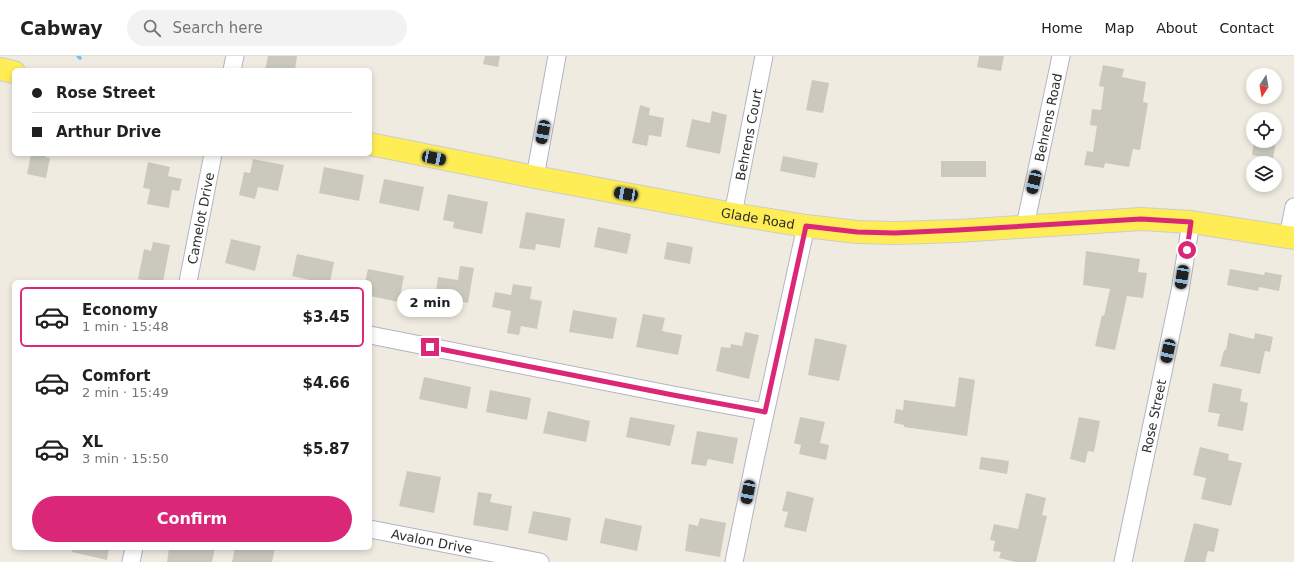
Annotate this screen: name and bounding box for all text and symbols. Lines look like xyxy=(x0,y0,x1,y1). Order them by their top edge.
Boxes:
search box xyxy=(127,10,407,46)
text: Cabway xyxy=(20,17,103,39)
icon: search xyxy=(141,17,163,39)
text: Search here xyxy=(173,19,263,37)
text: Home xyxy=(1041,20,1083,36)
text: Map xyxy=(1105,20,1134,36)
text: About xyxy=(1156,20,1198,36)
text: Contact xyxy=(1220,20,1274,36)
north arrow xyxy=(1246,68,1282,104)
map controls xyxy=(1246,68,1282,192)
street label: Behrens Road xyxy=(1032,72,1065,163)
text: Rose Street xyxy=(56,84,155,102)
street label: Behrens Court xyxy=(733,87,765,182)
button: locate xyxy=(1246,112,1282,148)
car xyxy=(535,119,551,145)
text: Arthur Drive xyxy=(56,123,161,141)
car xyxy=(421,150,447,166)
button: layers xyxy=(1246,156,1282,192)
car xyxy=(1025,169,1043,195)
street label: Camelot Drive xyxy=(185,171,217,266)
car xyxy=(613,186,639,202)
street label: Glade Road xyxy=(720,205,796,232)
route start xyxy=(1178,241,1196,259)
car xyxy=(1174,264,1190,290)
callout: 2 min xyxy=(397,289,463,317)
text: 2 min xyxy=(410,295,450,310)
icon: car xyxy=(34,299,70,335)
text: Economy xyxy=(82,301,158,319)
text: $3.45 xyxy=(303,308,350,326)
text: 1 min · 15:48 xyxy=(82,319,169,334)
route end xyxy=(421,338,439,356)
car xyxy=(1160,338,1176,364)
icon: car xyxy=(34,365,70,401)
text: Comfort xyxy=(82,367,150,385)
text: $4.66 xyxy=(303,374,350,392)
street label: Rose Street xyxy=(1139,378,1169,454)
text: 2 min · 15:49 xyxy=(82,385,169,400)
icon: car xyxy=(34,431,70,467)
text: XL xyxy=(82,433,103,451)
text: $5.87 xyxy=(303,440,350,458)
text: 3 min · 15:50 xyxy=(82,451,169,466)
car xyxy=(740,479,756,505)
button: Confirm xyxy=(32,496,352,542)
street label: Avalon Drive xyxy=(390,526,474,557)

